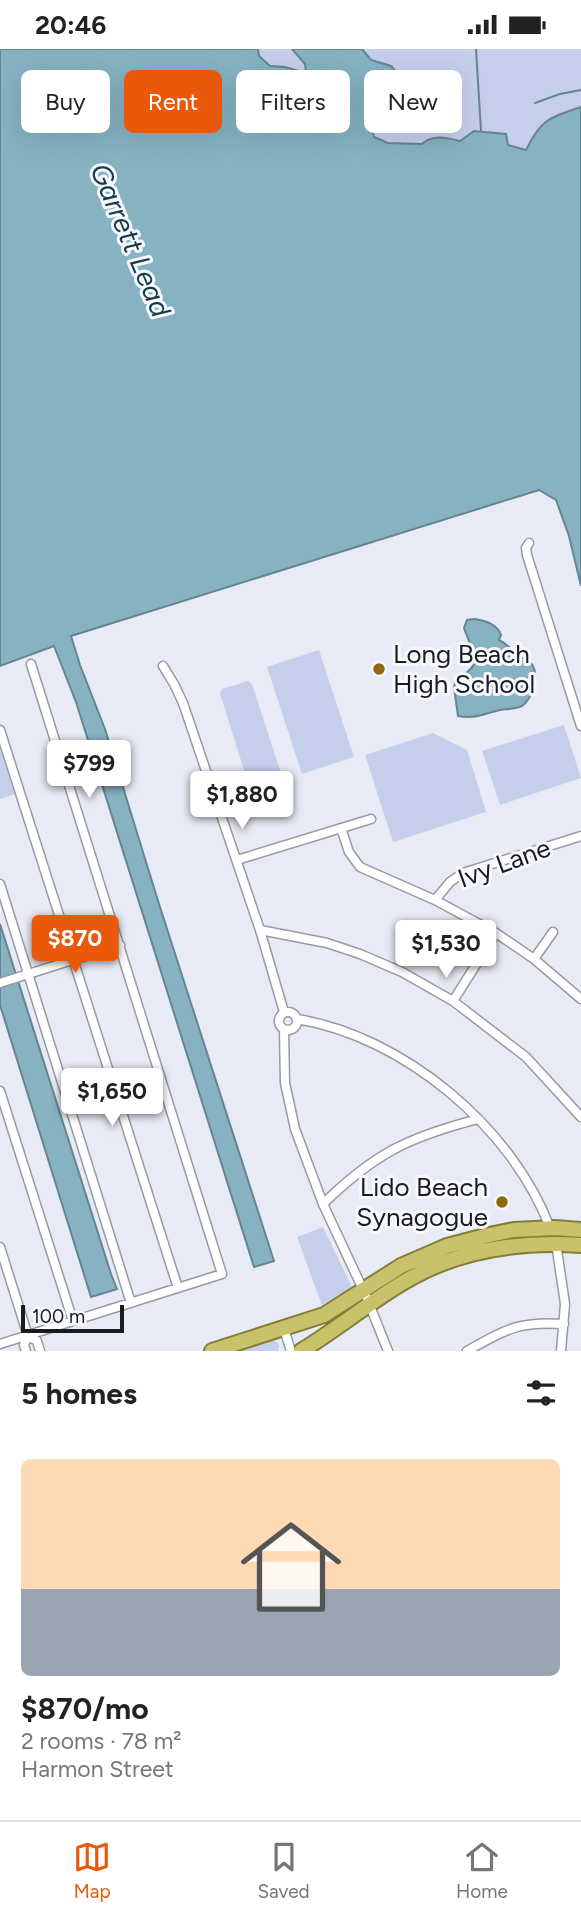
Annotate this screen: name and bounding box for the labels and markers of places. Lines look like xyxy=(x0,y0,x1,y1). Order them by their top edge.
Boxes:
place label: Long Beach High School xyxy=(393,638,535,700)
marker: Long Beach High School xyxy=(371,661,387,677)
pin: $799 xyxy=(48,741,130,800)
pin: $1,880 xyxy=(185,771,299,831)
pin: $870 xyxy=(34,915,116,975)
pin: $1,530 xyxy=(389,921,503,980)
pin: $1,650 xyxy=(55,1069,169,1128)
place label: Lido Beach Synagogue xyxy=(356,1171,488,1233)
marker: Lido Beach Synagogue xyxy=(494,1194,510,1210)

